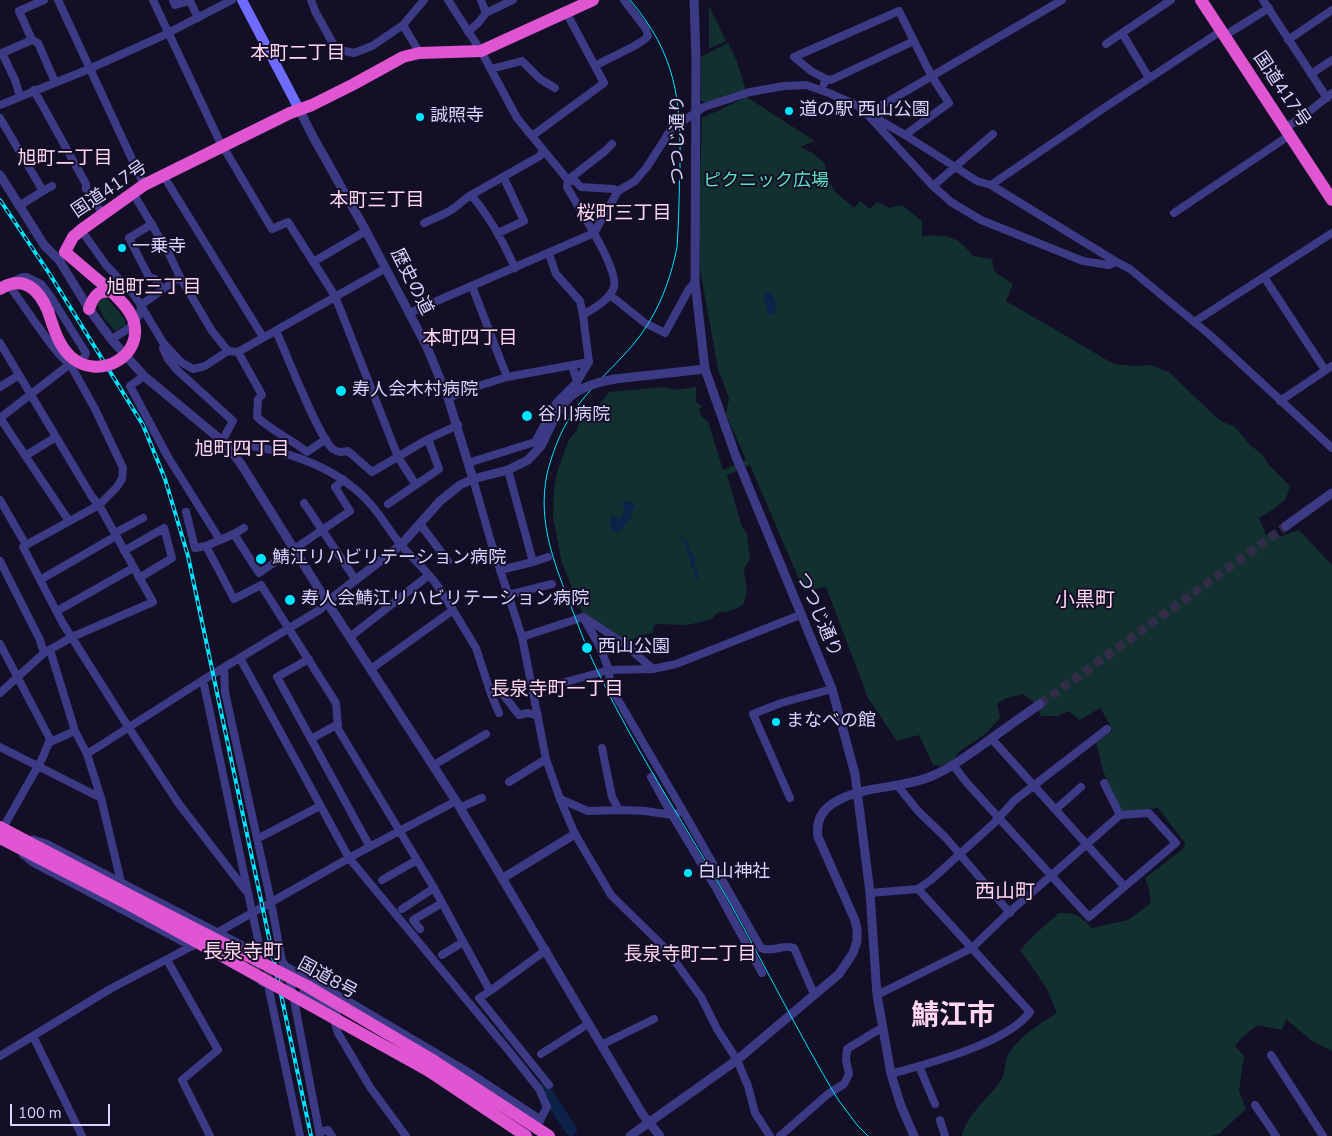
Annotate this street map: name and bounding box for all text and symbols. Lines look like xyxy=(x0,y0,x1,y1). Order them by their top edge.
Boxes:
district label: 本町二丁目 xyxy=(251,43,345,65)
street label: 国道417号 xyxy=(1248,48,1314,132)
street label: つつじ通り xyxy=(668,95,690,185)
place label: 道の駅 西山公園 xyxy=(799,100,930,122)
marker: 道の駅 西山公園 xyxy=(783,105,795,117)
place label: 誠照寺 xyxy=(430,106,484,128)
marker: 誠照寺 xyxy=(414,111,426,123)
district label: 旭町二丁目 xyxy=(18,148,112,170)
street label: 国道417号 xyxy=(68,157,152,223)
park label: ピクニック広場 xyxy=(703,171,829,193)
district label: 本町三丁目 xyxy=(330,190,424,212)
district label: 桜町三丁目 xyxy=(577,203,671,225)
place label: 一乗寺 xyxy=(132,237,186,259)
marker: 一乗寺 xyxy=(116,242,128,254)
street label: 歴史の道 xyxy=(385,245,437,319)
district label: 旭町三丁目 xyxy=(107,277,201,299)
district label: 本町四丁目 xyxy=(423,328,517,350)
place label: 寿人会木村病院 xyxy=(352,380,478,402)
marker: 寿人会木村病院 xyxy=(334,384,348,398)
place label: 谷川病院 xyxy=(538,405,610,427)
marker: 谷川病院 xyxy=(520,409,534,423)
district label: 旭町四丁目 xyxy=(195,439,289,461)
place label: 鯖江リハビリテーション病院 xyxy=(272,548,506,570)
marker: 鯖江リハビリテーション病院 xyxy=(254,552,268,566)
street label: つつじ通り xyxy=(790,569,846,661)
place label: 寿人会鯖江リハビリテーション病院 xyxy=(301,589,589,611)
district label: 小黒町 xyxy=(1055,589,1115,613)
marker: 寿人会鯖江リハビリテーション病院 xyxy=(283,593,297,607)
place label: 西山公園 xyxy=(598,637,670,659)
marker: 西山公園 xyxy=(580,641,594,655)
district label: 長泉寺町一丁目 xyxy=(491,679,623,701)
place label: まなべの館 xyxy=(786,711,876,733)
marker: まなべの館 xyxy=(770,716,782,728)
place label: 白山神社 xyxy=(698,862,770,884)
marker: 白山神社 xyxy=(682,867,694,879)
district label: 西山町 xyxy=(975,881,1035,905)
district label: 長泉寺町 xyxy=(203,941,283,965)
district label: 長泉寺町二丁目 xyxy=(624,944,756,966)
street label: 国道8号 xyxy=(293,954,361,1004)
district label: 鯖江市 xyxy=(911,1000,995,1034)
scale bar xyxy=(12,1094,112,1126)
text: 100 m xyxy=(18,1103,62,1123)

